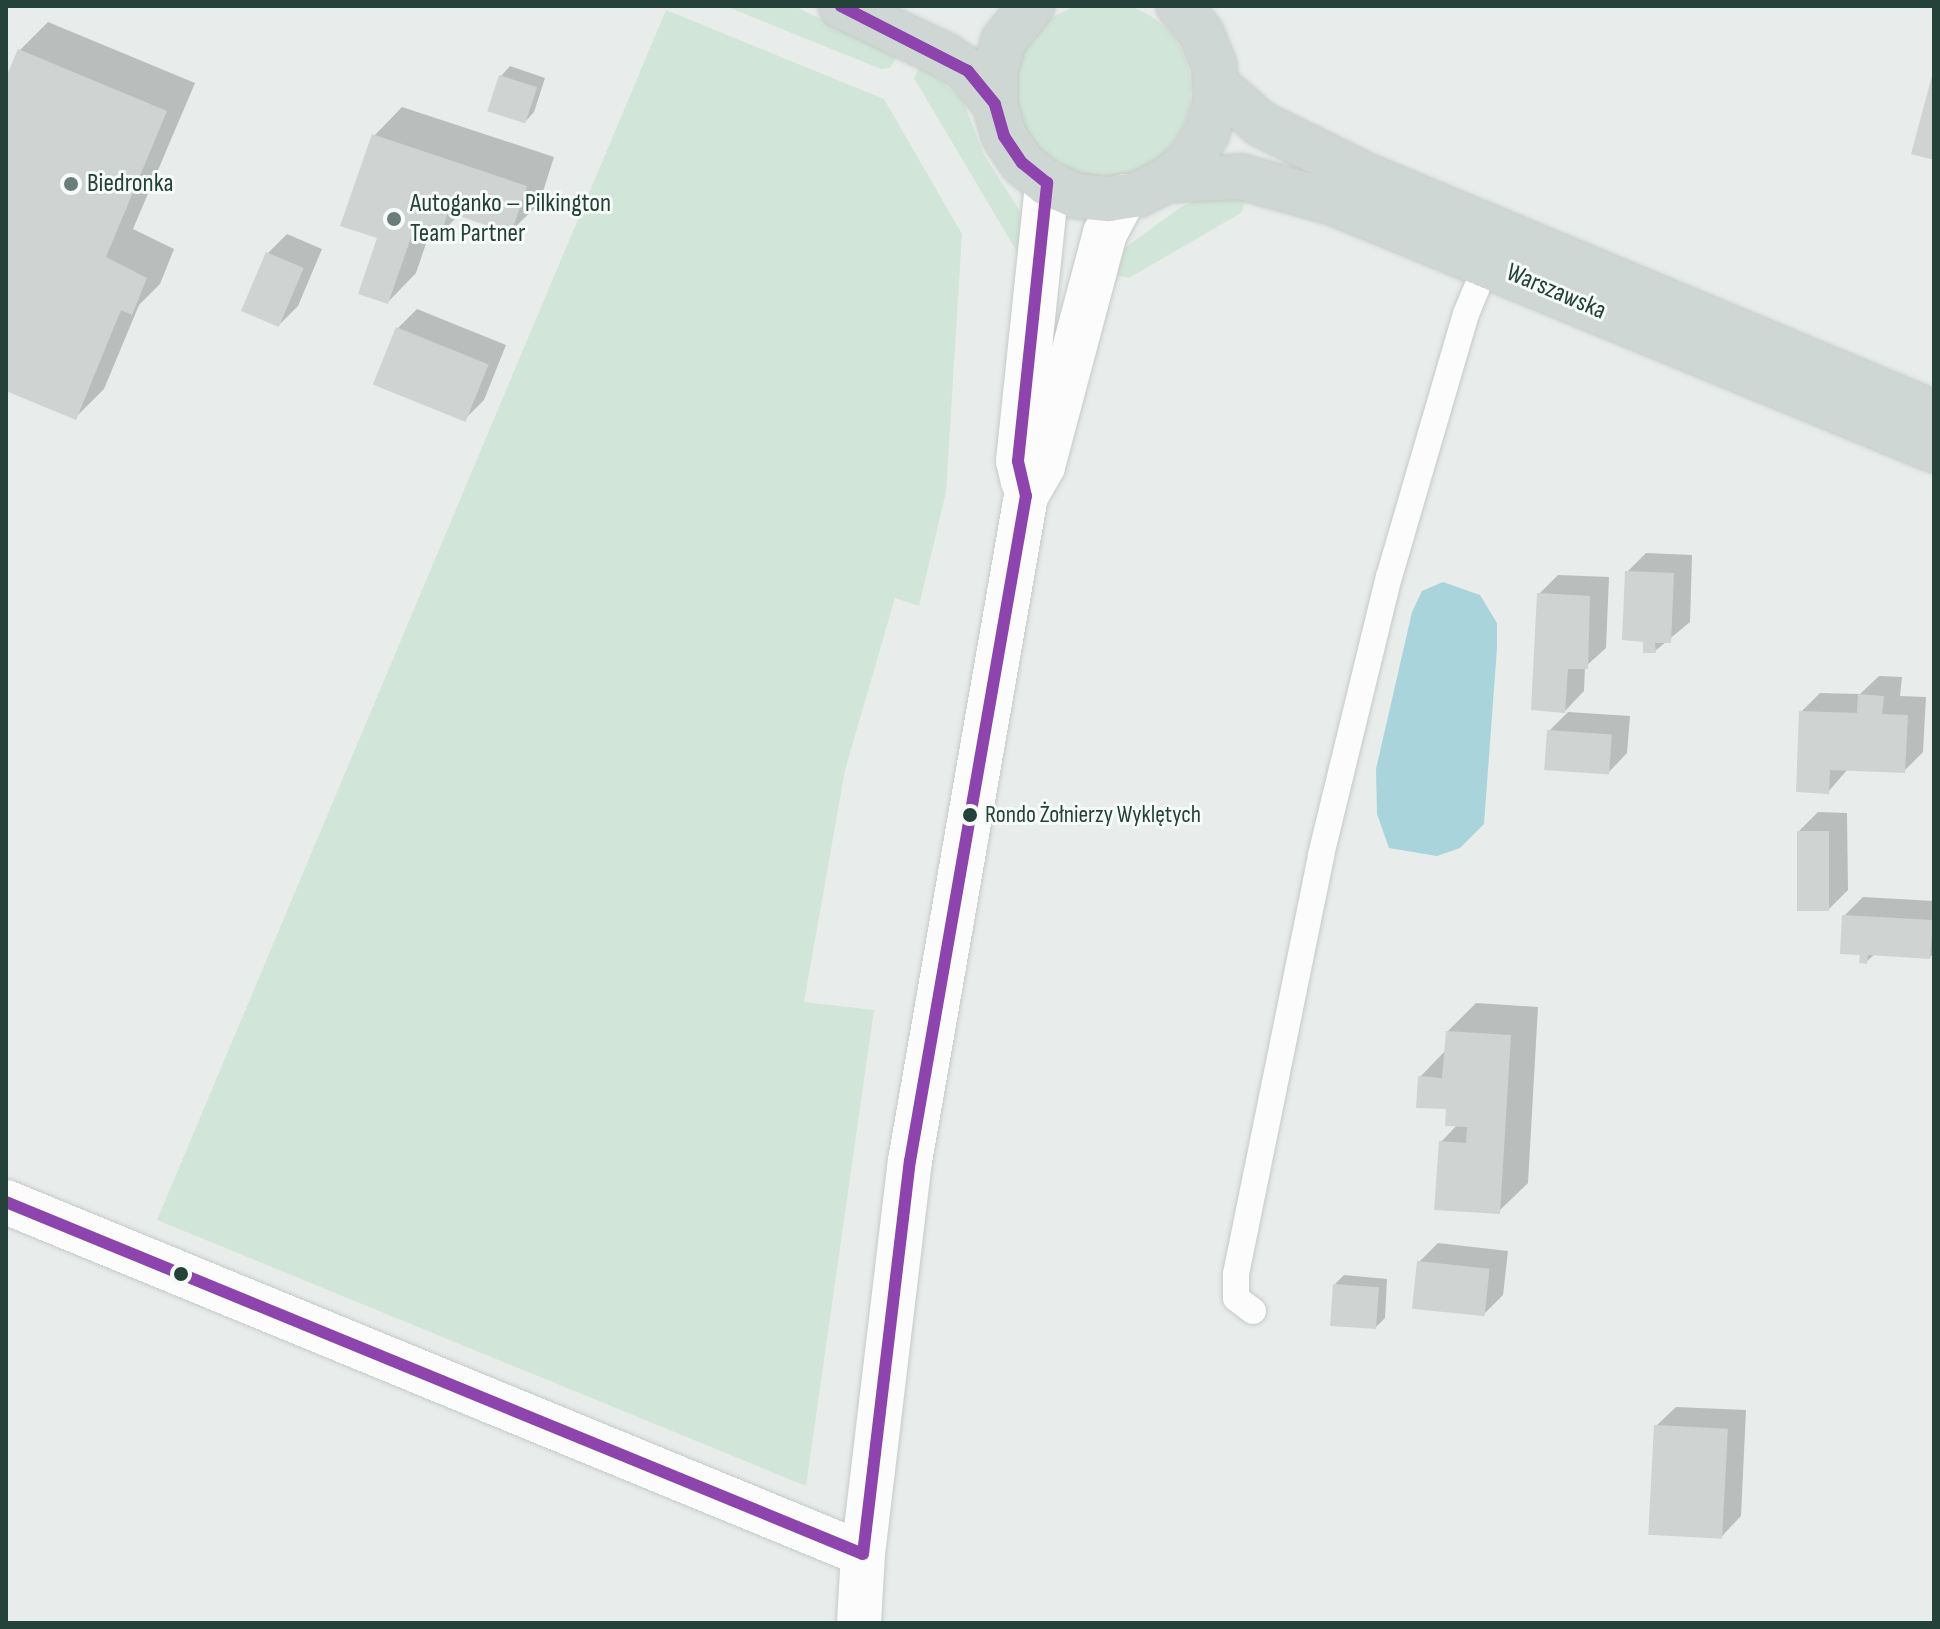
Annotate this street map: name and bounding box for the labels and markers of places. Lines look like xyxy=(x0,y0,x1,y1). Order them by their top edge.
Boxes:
place label: Biedronka xyxy=(87,168,174,200)
marker: Biedronka xyxy=(62,175,80,193)
place label: Autoganko – Pilkington Team Partner xyxy=(410,188,611,250)
marker: Autoganko – Pilkington Team Partner xyxy=(385,210,403,228)
place label: Rondo Żołnierzy Wyklętych xyxy=(985,801,1201,829)
marker: Rondo Żołnierzy Wyklętych xyxy=(962,807,978,823)
unlabelled marker xyxy=(173,1266,189,1282)

